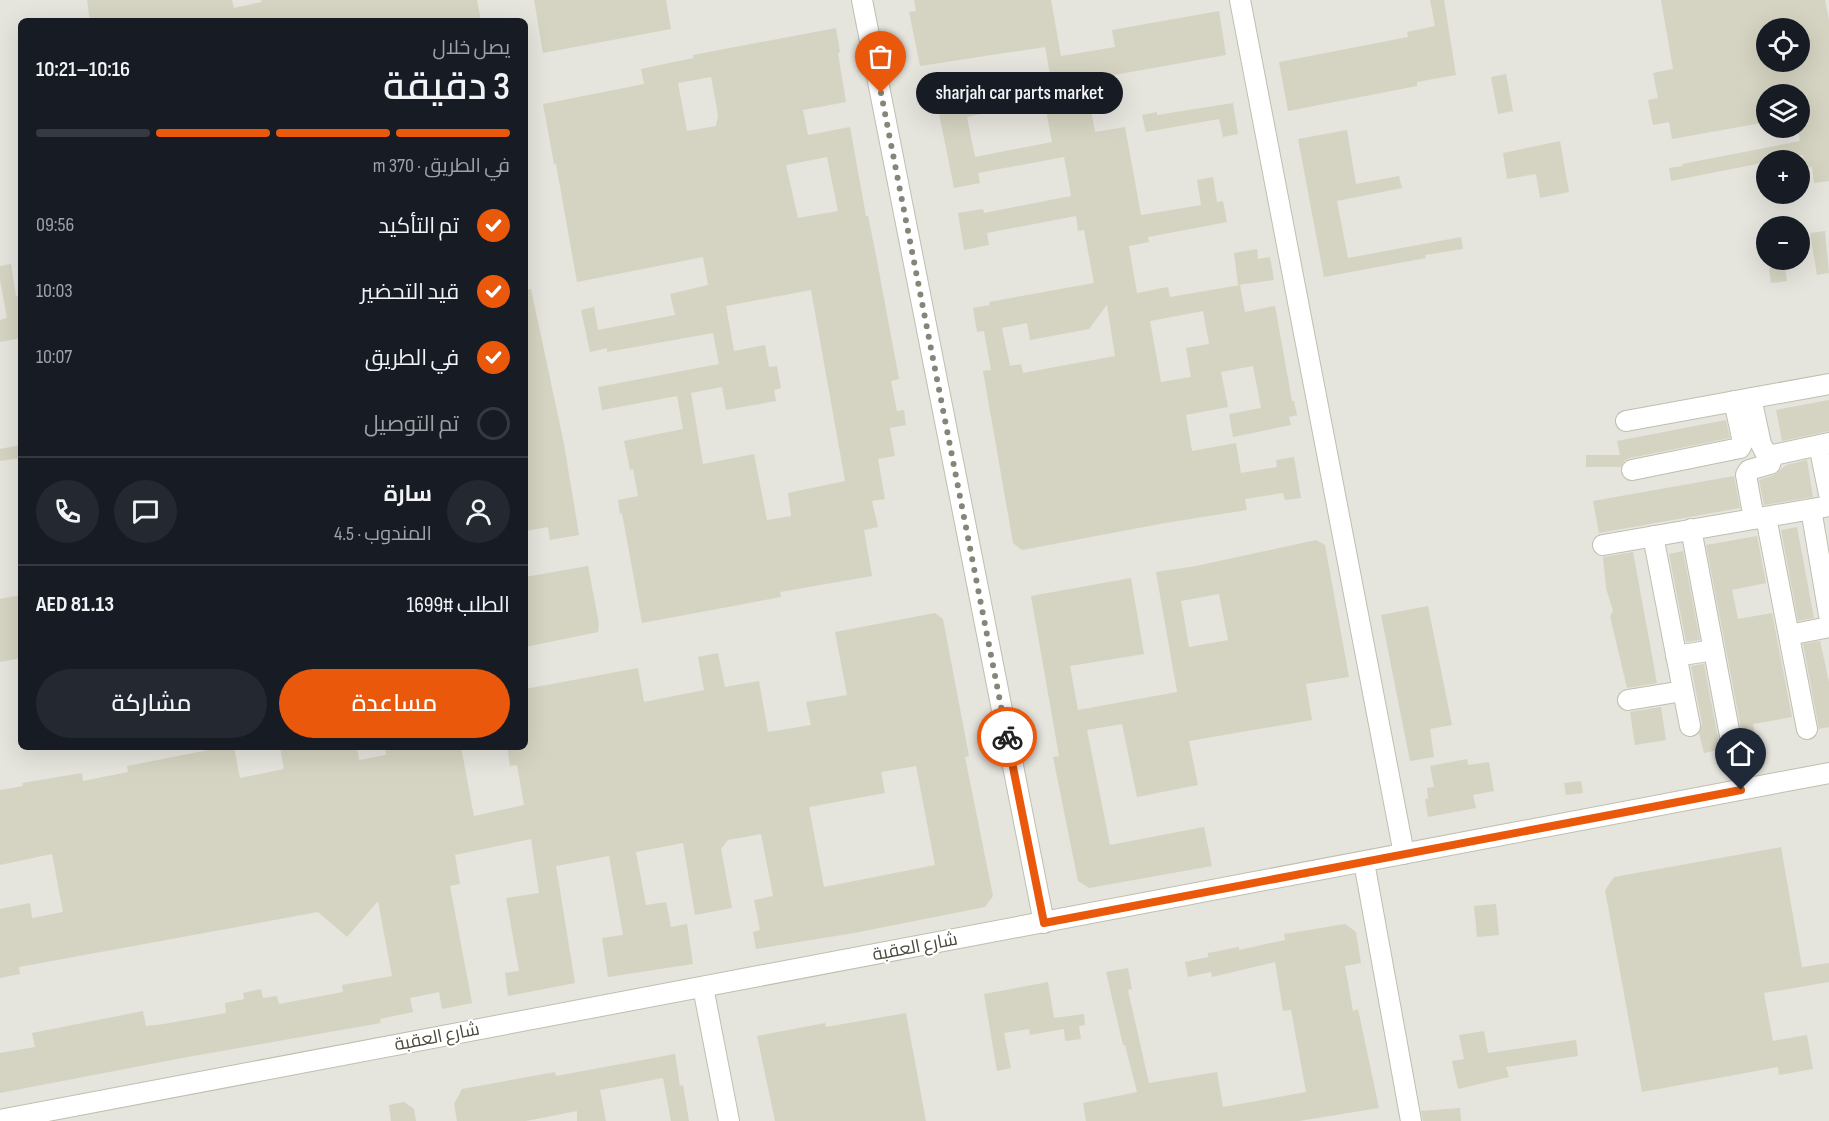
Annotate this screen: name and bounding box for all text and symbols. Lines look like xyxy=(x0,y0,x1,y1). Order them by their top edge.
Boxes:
map controls xyxy=(1756,18,1810,270)
button: locate xyxy=(1756,18,1810,72)
pin xyxy=(855,31,906,93)
text: يصل خلال xyxy=(433,36,510,60)
icon: bag xyxy=(864,40,897,73)
text: 10:16–10:21 xyxy=(36,56,130,83)
text: 3 دقيقة xyxy=(383,64,510,111)
callout: sharjah car parts market xyxy=(917,72,1124,114)
text: sharjah car parts market xyxy=(935,81,1104,105)
button: layers xyxy=(1756,84,1810,138)
button: + xyxy=(1756,150,1810,204)
text: في الطريق · 370 m xyxy=(373,154,510,178)
icon: check xyxy=(477,209,510,242)
text: 09:56 xyxy=(36,213,74,237)
text: تم التأكيد xyxy=(378,213,459,240)
button: − xyxy=(1756,216,1810,270)
icon: check xyxy=(477,275,510,308)
text: 10:03 xyxy=(36,279,73,303)
text: قيد التحضير xyxy=(360,279,459,306)
icon: check xyxy=(477,341,510,374)
text: 10:07 xyxy=(36,345,72,369)
text: في الطريق xyxy=(365,345,459,372)
text: تم التوصيل xyxy=(364,411,459,438)
button: phone xyxy=(36,480,99,543)
button: chat xyxy=(114,480,177,543)
button: person xyxy=(447,480,510,543)
text: سارة xyxy=(384,481,432,508)
text: المندوب · 4.5 xyxy=(334,522,432,546)
text: AED 81.13 xyxy=(36,591,114,618)
text: الطلب #1699 xyxy=(407,592,510,619)
button: مشاركة xyxy=(36,669,267,738)
button: مساعدة xyxy=(279,669,510,738)
courier xyxy=(977,707,1037,767)
icon: bike xyxy=(991,721,1024,754)
pin xyxy=(1715,728,1766,790)
icon: home xyxy=(1724,737,1757,770)
street label: شارع العقبة xyxy=(871,928,959,967)
street label: شارع العقبة xyxy=(393,1018,481,1057)

